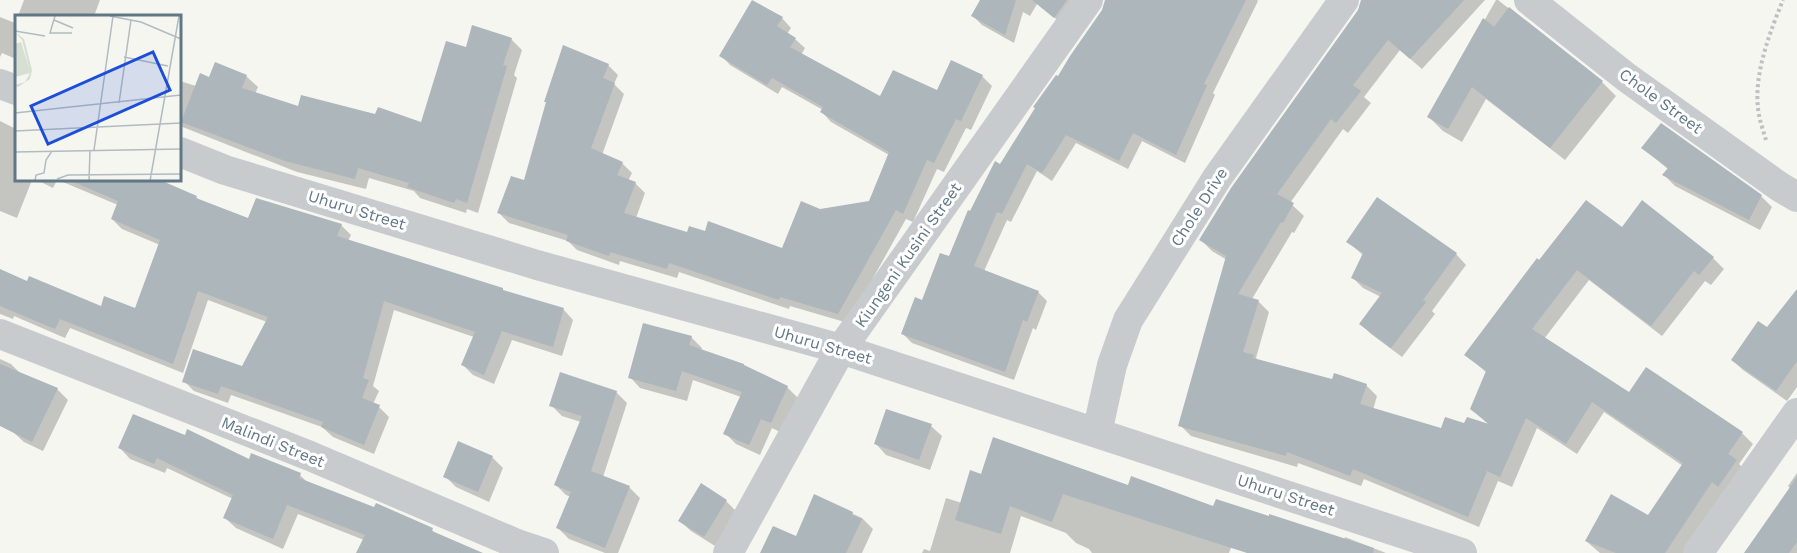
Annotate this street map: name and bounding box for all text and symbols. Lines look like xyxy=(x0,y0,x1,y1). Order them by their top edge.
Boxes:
inset map xyxy=(15,15,182,182)
street label: Chole Street xyxy=(1616,64,1707,138)
street label: Chole Drive xyxy=(1167,164,1231,250)
street label: Kiungeni Kusini Street xyxy=(851,179,965,331)
street label: Uhuru Street xyxy=(306,186,408,234)
street label: Uhuru Street xyxy=(772,322,874,368)
street label: Malindi Street xyxy=(219,413,328,471)
street label: Uhuru Street xyxy=(1235,470,1337,520)

